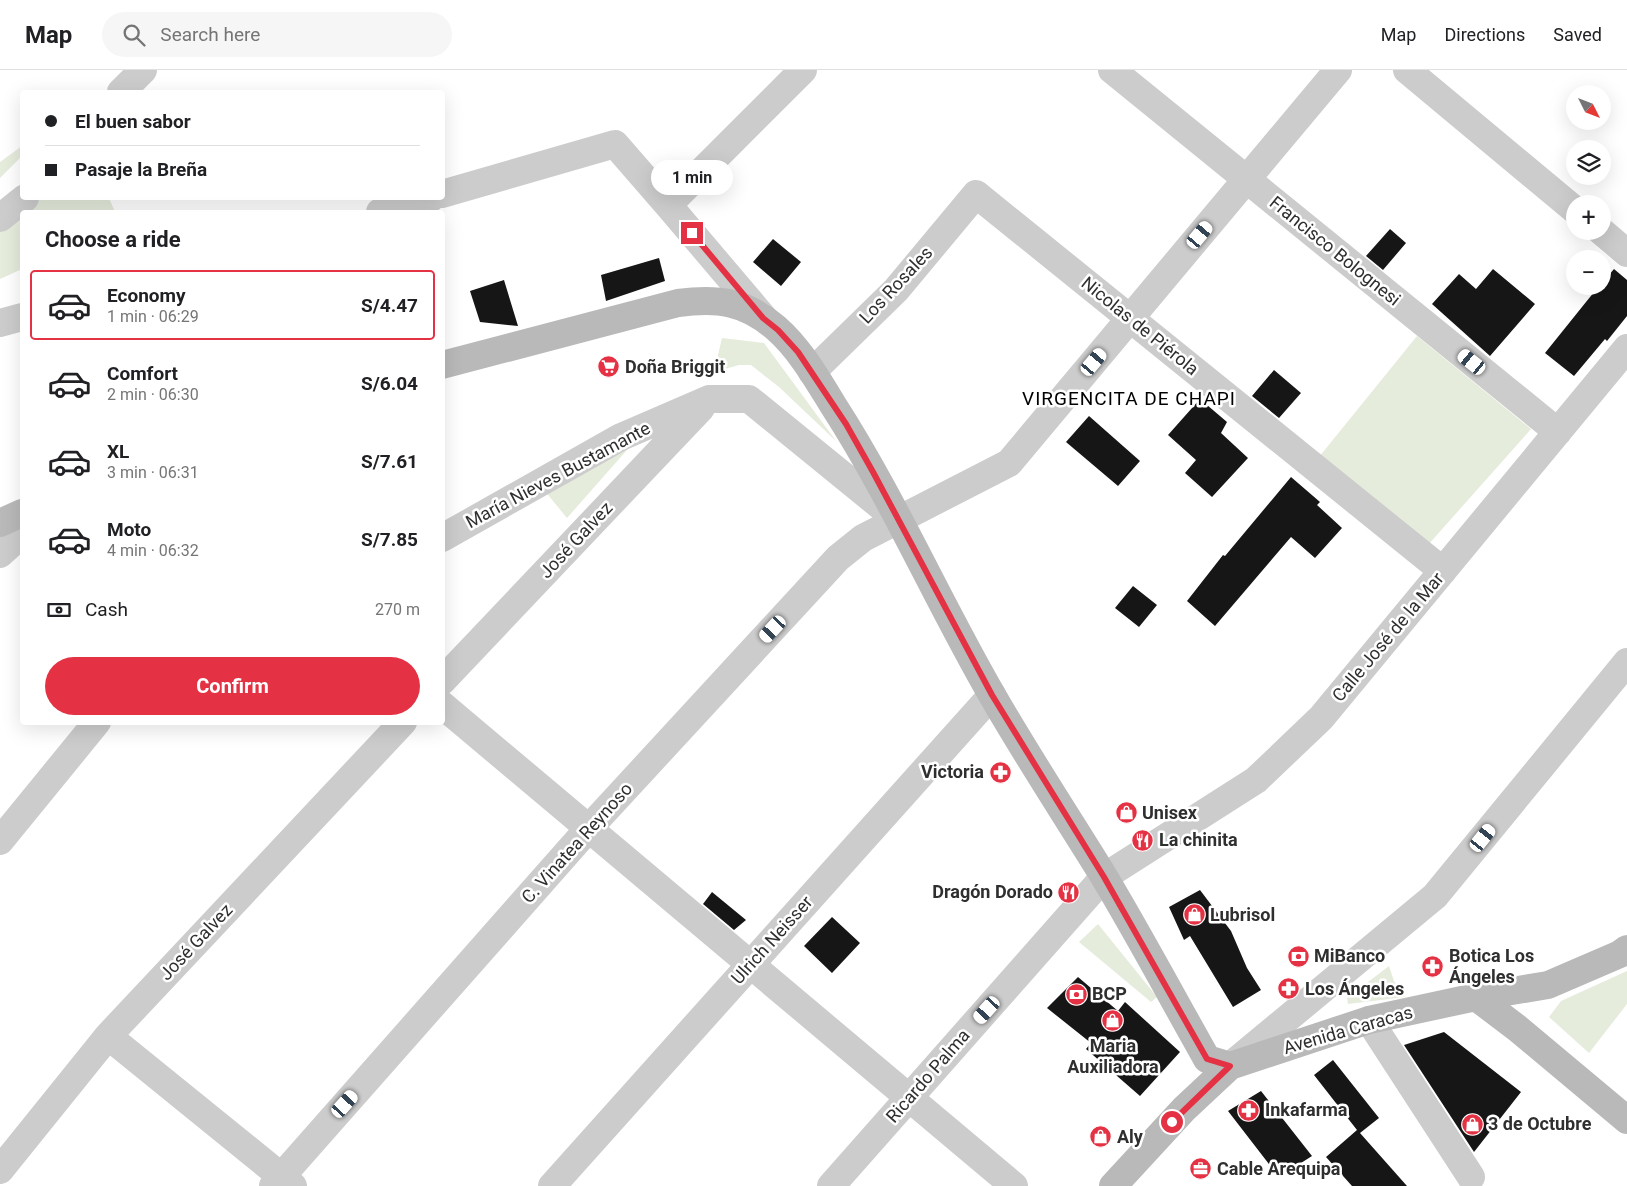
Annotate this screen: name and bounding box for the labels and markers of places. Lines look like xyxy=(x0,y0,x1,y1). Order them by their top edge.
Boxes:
supermarket icon: Doña Briggit xyxy=(597,355,621,379)
place label: Doña Briggit xyxy=(625,356,725,377)
pharmacy icon: Victoria xyxy=(988,760,1012,784)
place label: Victoria xyxy=(921,761,984,782)
shop icon: Unisex xyxy=(1114,801,1138,825)
place label: Unisex xyxy=(1142,802,1198,823)
restaurant icon: La chinita xyxy=(1131,828,1155,852)
place label: La chinita xyxy=(1159,829,1238,850)
restaurant icon: Dragón Dorado xyxy=(1057,880,1081,904)
place label: Dragón Dorado xyxy=(932,881,1053,902)
shop icon: Lubrisol xyxy=(1182,903,1206,927)
place label: Lubrisol xyxy=(1210,904,1275,925)
bank icon: MiBanco xyxy=(1286,944,1310,968)
place label: MiBanco xyxy=(1314,945,1385,966)
place label: Botica Los Ángeles xyxy=(1449,945,1534,987)
pharmacy icon: Botica Los Ángeles xyxy=(1421,954,1445,978)
pharmacy icon: Los Ángeles xyxy=(1277,977,1301,1001)
place label: Los Ángeles xyxy=(1305,978,1404,999)
bank icon: BCP xyxy=(1064,982,1088,1006)
place label: BCP xyxy=(1092,983,1127,1004)
shop icon: Maria Auxiliadora xyxy=(1101,1009,1125,1033)
place label: Maria Auxiliadora xyxy=(1067,1035,1159,1077)
pharmacy icon: Inkafarma xyxy=(1237,1098,1261,1122)
place label: Inkafarma xyxy=(1265,1099,1348,1120)
shop icon: 3 de Octubre xyxy=(1460,1112,1484,1136)
place label: 3 de Octubre xyxy=(1488,1113,1592,1134)
shop icon: Aly xyxy=(1089,1125,1113,1149)
place label: Aly xyxy=(1117,1126,1144,1147)
office icon: Cable Arequipa xyxy=(1189,1157,1213,1181)
place label: Cable Arequipa xyxy=(1217,1158,1341,1179)

